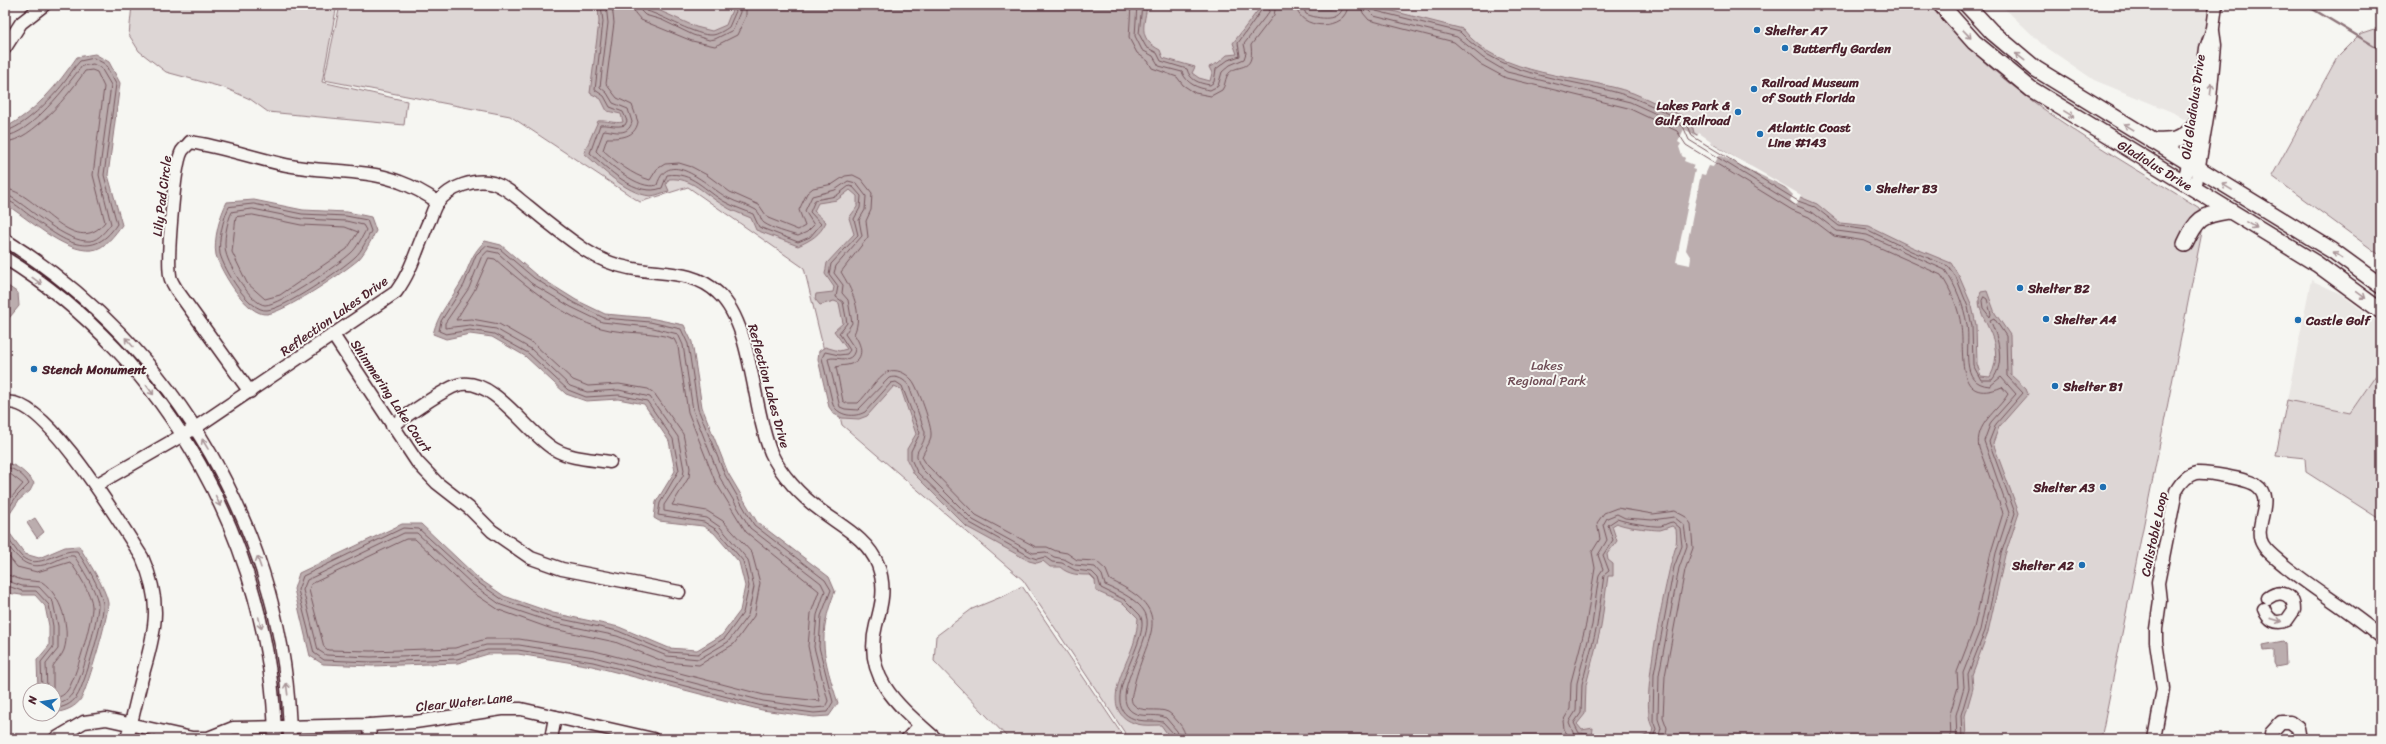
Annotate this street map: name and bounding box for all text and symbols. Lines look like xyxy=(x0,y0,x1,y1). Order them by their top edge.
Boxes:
place label: Shelter A7 xyxy=(1764,19,1829,42)
marker: Shelter A7 xyxy=(1752,25,1762,35)
one-way arrow xyxy=(1962,29,1972,39)
place label: Butterfly Garden xyxy=(1793,37,1892,60)
marker: Butterfly Garden xyxy=(1780,43,1790,53)
one-way arrow xyxy=(2015,52,2026,61)
street label: Old Gladiolus Drive xyxy=(2174,53,2212,161)
place label: Railroad Museum of South Florida xyxy=(1761,71,1859,109)
one-way arrow xyxy=(2207,83,2214,96)
marker: Railroad Museum of South Florida xyxy=(1749,84,1759,94)
place label: Lakes Park & Gulf Railroad xyxy=(1654,94,1731,132)
marker: Lakes Park & Gulf Railroad xyxy=(1733,107,1743,117)
one-way arrow xyxy=(2063,110,2074,118)
place label: Atlantic Coast Line #143 xyxy=(1767,116,1851,154)
one-way arrow xyxy=(2123,123,2135,131)
marker: Atlantic Coast Line #143 xyxy=(1755,129,1765,139)
street label: Gladiolus Drive xyxy=(2113,133,2197,197)
street label: Lily Pad Circle xyxy=(146,154,178,238)
place label: Shelter B3 xyxy=(1875,177,1938,200)
one-way arrow xyxy=(2221,182,2233,190)
marker: Shelter B3 xyxy=(1863,183,1873,193)
one-way arrow xyxy=(2246,221,2257,229)
one-way arrow xyxy=(2333,251,2344,259)
street label: Reflection Lakes Drive xyxy=(275,270,393,362)
one-way arrow xyxy=(31,276,42,285)
place label: Shelter B2 xyxy=(2027,277,2090,300)
marker: Shelter B2 xyxy=(2015,283,2025,293)
one-way arrow xyxy=(2356,291,2367,299)
place label: Shelter A4 xyxy=(2053,308,2118,331)
place label: Castle Golf xyxy=(2305,309,2372,332)
marker: Shelter A4 xyxy=(2041,314,2051,324)
marker: Castle Golf xyxy=(2293,315,2303,325)
street label: Reflection Lakes Drive xyxy=(741,321,797,451)
street label: Shimmering Lake Court xyxy=(344,335,438,458)
one-way arrow xyxy=(124,337,133,347)
park label: Lakes Regional Park xyxy=(1508,354,1586,392)
place label: Stench Monument xyxy=(41,358,147,381)
marker: Stench Monument xyxy=(29,364,39,374)
place label: Shelter B1 xyxy=(2062,375,2123,398)
marker: Shelter B1 xyxy=(2050,381,2060,391)
one-way arrow xyxy=(146,385,154,396)
one-way arrow xyxy=(201,439,209,450)
place label: Shelter A3 xyxy=(2032,476,2096,499)
marker: Shelter A3 xyxy=(2098,482,2108,492)
street label: Calistoble Loop xyxy=(2134,489,2174,579)
one-way arrow xyxy=(215,494,222,506)
place label: Shelter A2 xyxy=(2011,554,2074,577)
one-way arrow xyxy=(255,555,262,568)
marker: Shelter A2 xyxy=(2077,560,2087,570)
one-way arrow xyxy=(257,617,265,630)
one-way arrow xyxy=(2269,617,2282,624)
north arrow xyxy=(22,682,62,722)
one-way arrow xyxy=(283,682,291,695)
street label: Clear Water Lane xyxy=(415,685,513,719)
text: N xyxy=(22,694,43,707)

